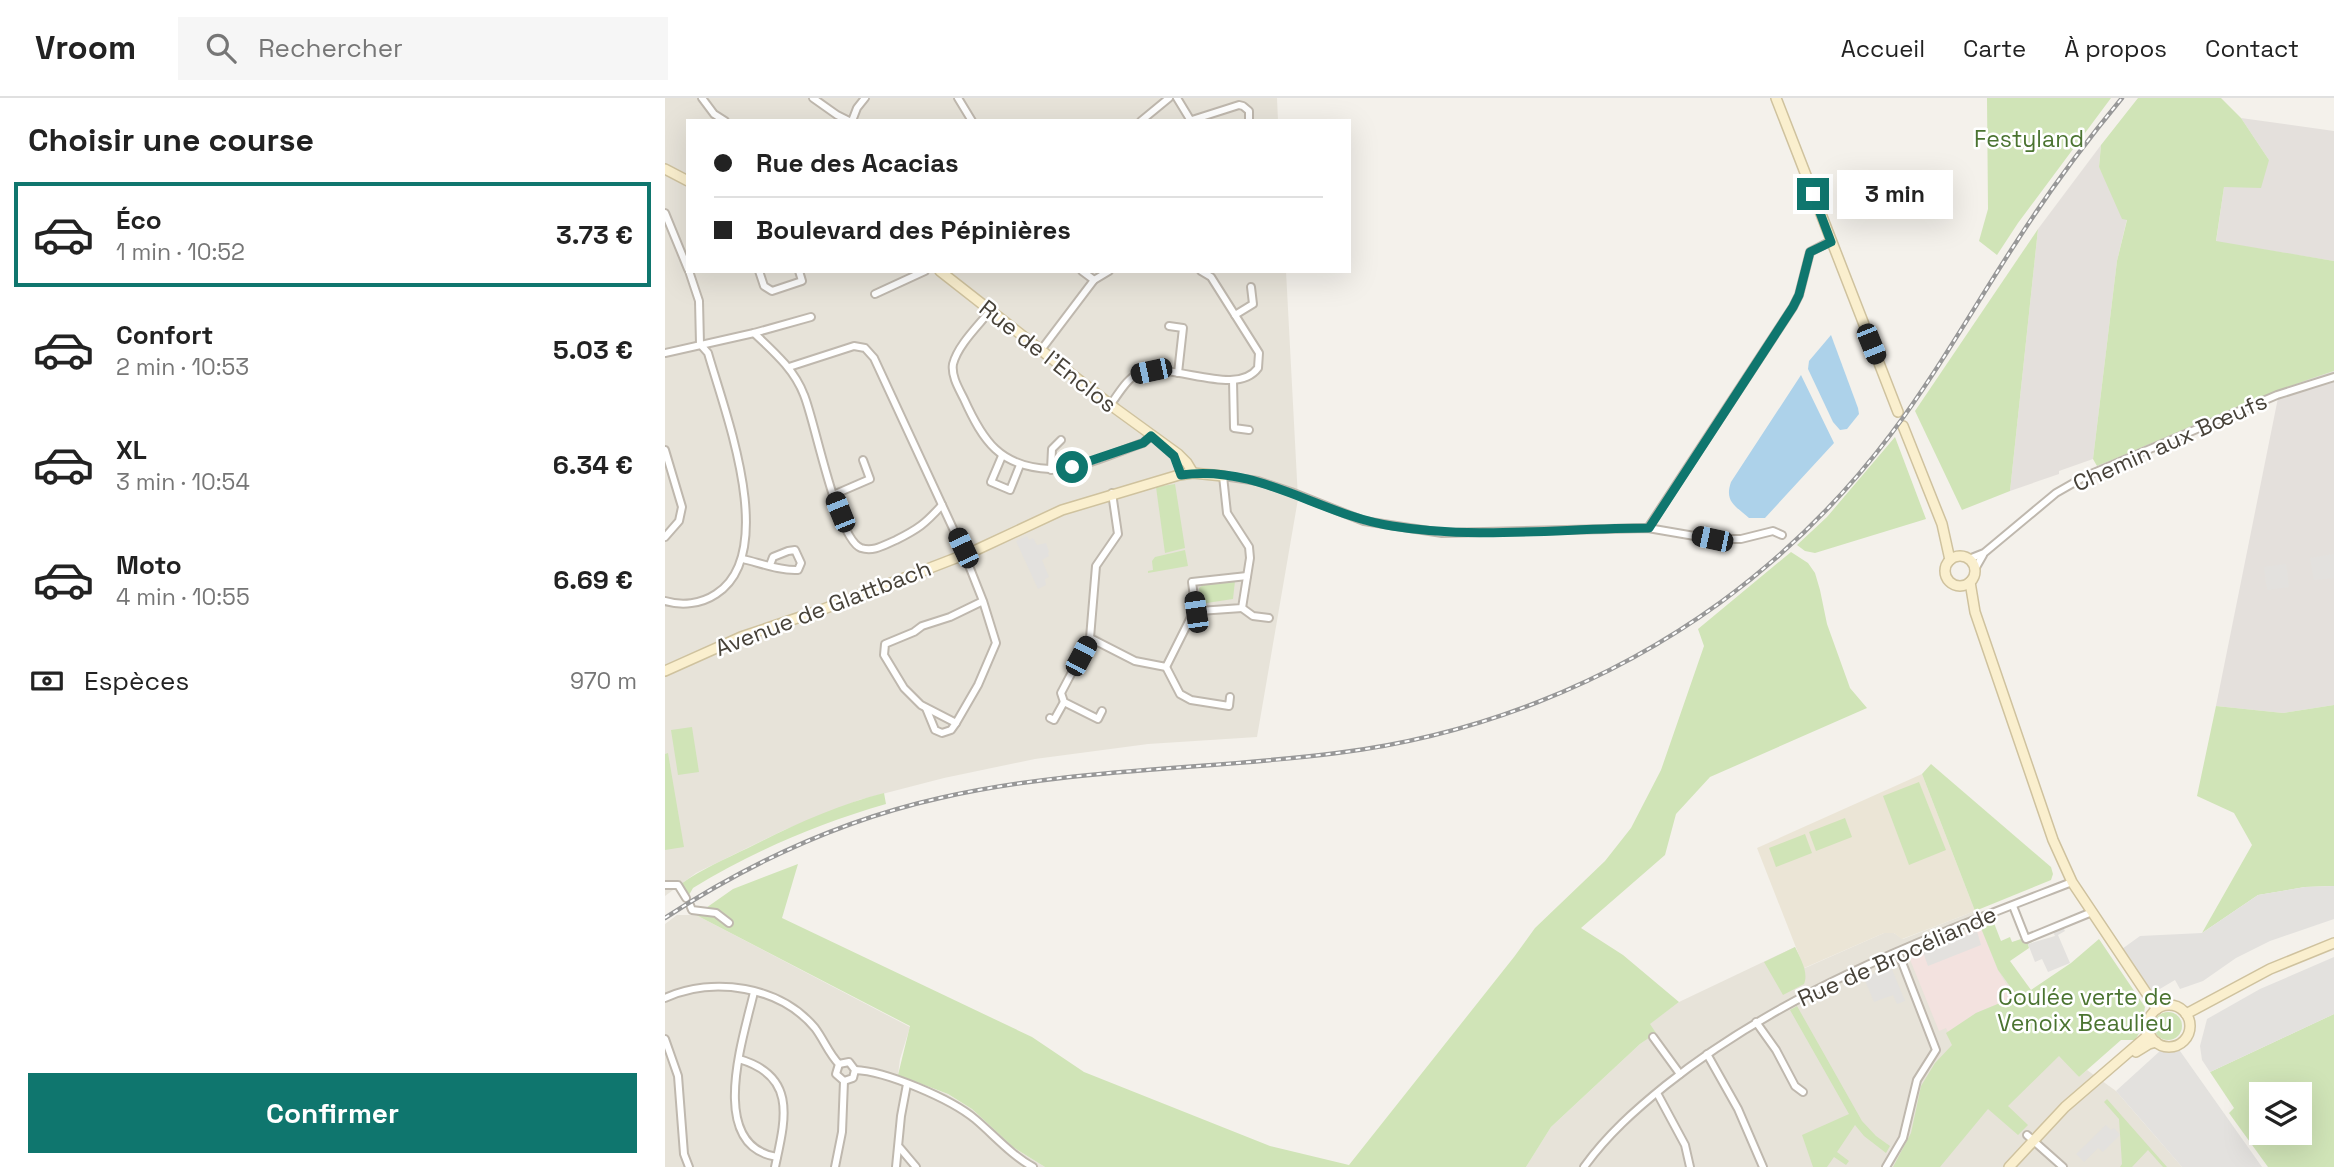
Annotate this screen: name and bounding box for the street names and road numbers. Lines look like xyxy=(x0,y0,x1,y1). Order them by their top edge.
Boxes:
street label: Rue de l'Enclos xyxy=(973,293,1123,419)
street label: Chemin aux Bœufs xyxy=(2068,386,2272,498)
street label: Avenue de Glattbach xyxy=(711,553,935,663)
street label: Rue de Brocéliande xyxy=(1793,899,2001,1013)

